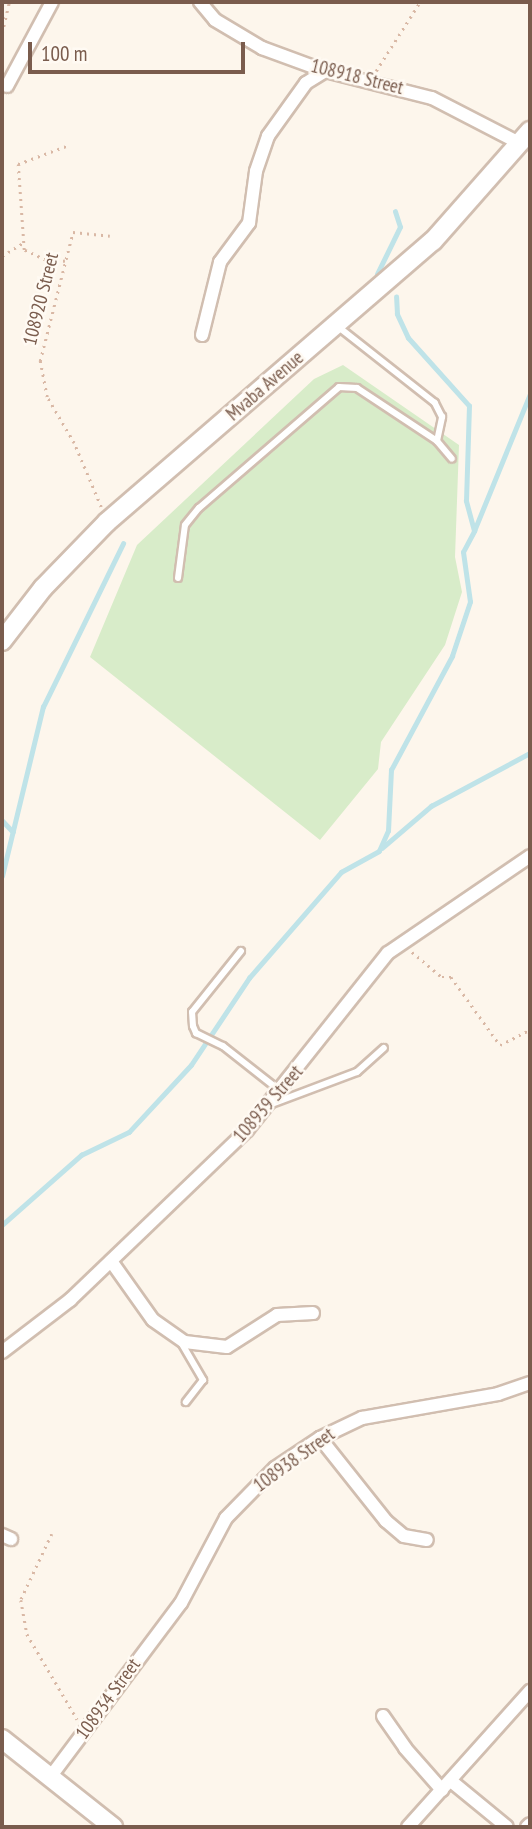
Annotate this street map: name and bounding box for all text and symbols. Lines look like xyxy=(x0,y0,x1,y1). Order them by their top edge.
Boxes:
scale bar xyxy=(32,28,248,72)
text: 100 m xyxy=(41,40,87,67)
street label: 108918 Street xyxy=(308,54,406,100)
street label: 108920 Street xyxy=(18,250,64,348)
street label: Mvaba Avenue xyxy=(222,346,308,426)
street label: 108939 Street xyxy=(228,1061,308,1147)
street label: 108938 Street xyxy=(249,1423,339,1497)
street label: 108934 Street xyxy=(71,1654,145,1744)

